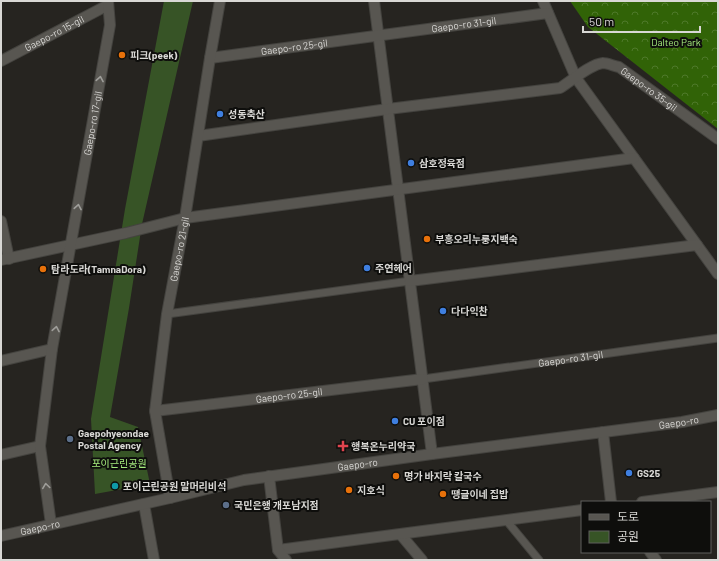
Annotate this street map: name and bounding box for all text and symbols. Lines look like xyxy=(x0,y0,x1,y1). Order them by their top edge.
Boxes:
scale bar xyxy=(583,8,700,34)
street label: Gaepo-ro 15-gil xyxy=(22,13,86,54)
street label: Gaepo-ro 31-gil xyxy=(431,14,497,34)
text: 50 m xyxy=(589,14,614,28)
street label: Gaepo-ro 25-gil xyxy=(260,36,328,57)
park label: Dalteo Park xyxy=(651,36,701,48)
place label: 피크(peek) xyxy=(130,49,178,61)
marker: 피크(peek) xyxy=(117,50,127,60)
street label: Gaepo-ro 35-gil xyxy=(618,64,680,113)
one-way arrow xyxy=(96,76,104,82)
street label: Gaepo-ro 17-gil xyxy=(81,90,104,156)
place label: 성동축산 xyxy=(228,108,265,120)
marker: 성동축산 xyxy=(215,109,225,119)
place label: 삼호정육점 xyxy=(419,157,465,169)
marker: 삼호정육점 xyxy=(406,158,416,168)
one-way arrow xyxy=(73,204,81,210)
street label: Gaepo-ro 21-gil xyxy=(167,216,191,282)
place label: 부흥오리누룽지백숙 xyxy=(435,233,518,245)
marker: 부흥오리누룽지백숙 xyxy=(422,234,432,244)
place label: 주연헤어 xyxy=(375,262,412,274)
place label: 탐라도라(TamnaDora) xyxy=(51,263,146,275)
marker: 주연헤어 xyxy=(362,263,372,273)
marker: 탐라도라(TamnaDora) xyxy=(38,264,48,274)
place label: 다다익찬 xyxy=(451,305,488,317)
marker: 다다익찬 xyxy=(438,306,448,316)
one-way arrow xyxy=(51,326,60,332)
street label: Gaepo-ro 31-gil xyxy=(537,348,604,369)
street label: Gaepo-ro 25-gil xyxy=(255,385,323,405)
street label: Gaepo-ro xyxy=(658,413,700,431)
place label: CU 포이점 xyxy=(403,415,445,427)
marker: CU 포이점 xyxy=(390,416,400,426)
place label: Gaepohyeondae Postal Agency xyxy=(78,427,149,451)
marker: Gaepohyeondae Postal Agency xyxy=(65,434,75,444)
place label: 행복온누리약국 xyxy=(351,440,415,452)
marker: 행복온누리약국 xyxy=(338,441,348,451)
street label: Gaepo-ro xyxy=(337,456,378,473)
park label: 포이근린공원 xyxy=(91,457,147,469)
place label: GS25 xyxy=(637,467,661,479)
marker: GS25 xyxy=(624,468,634,478)
place label: 명가 바지락 칼국수 xyxy=(404,470,482,482)
marker: 명가 바지락 칼국수 xyxy=(391,471,401,481)
place label: 포이근린공원 말머리비석 xyxy=(123,480,226,492)
marker: 포이근린공원 말머리비석 xyxy=(110,481,120,491)
one-way arrow xyxy=(42,483,51,489)
place label: 지호식 xyxy=(357,484,385,496)
marker: 지호식 xyxy=(344,485,354,495)
place label: 땡글이네 집밥 xyxy=(451,488,509,500)
marker: 땡글이네 집밥 xyxy=(438,489,448,499)
place label: 국민은행 개포남지점 xyxy=(234,499,319,511)
marker: 국민은행 개포남지점 xyxy=(221,500,231,510)
legend xyxy=(581,501,711,553)
text: 도로 xyxy=(617,509,639,523)
street label: Gaepo-ro xyxy=(19,517,61,538)
text: 공원 xyxy=(617,529,639,543)

